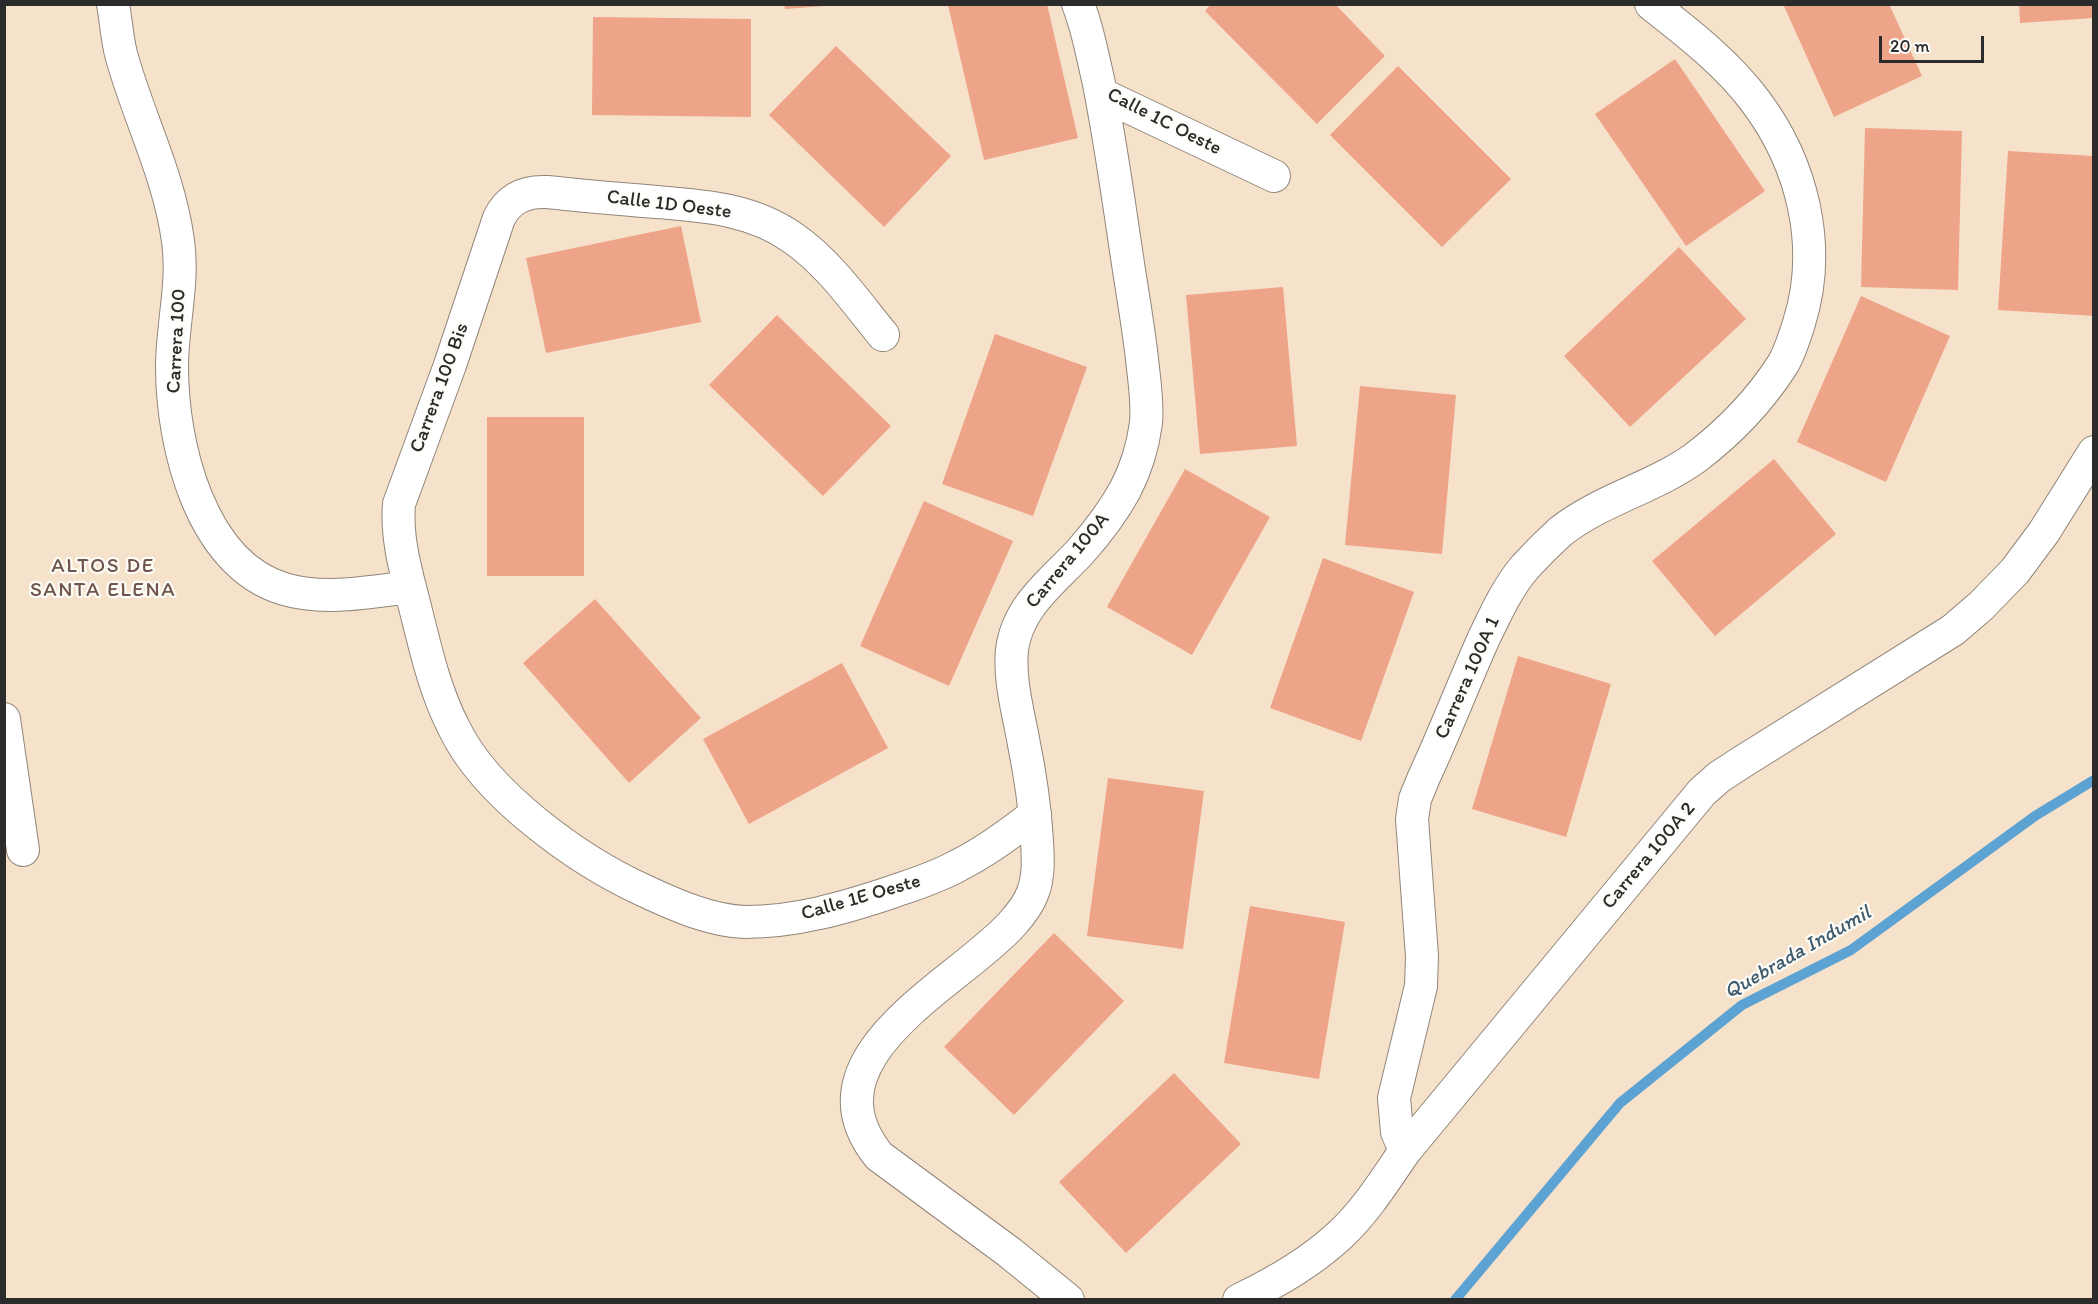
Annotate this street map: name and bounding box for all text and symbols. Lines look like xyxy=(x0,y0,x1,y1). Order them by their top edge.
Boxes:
scale bar xyxy=(1882,24,1987,62)
text: 20 m xyxy=(1890,35,1930,57)
street label: Calle 1C Oeste xyxy=(1103,83,1225,161)
street label: Calle 1D Oeste xyxy=(605,185,733,225)
street label: Carrera 100 xyxy=(162,288,192,394)
street label: Carrera 100 Bis xyxy=(405,320,475,456)
street label: Carrera 100A xyxy=(1021,508,1115,614)
district label: ALTOS DE SANTA ELENA xyxy=(29,554,177,604)
street label: Carrera 100A 1 xyxy=(1430,613,1506,743)
street label: Carrera 100A 2 xyxy=(1597,797,1701,915)
street label: Calle 1E Oeste xyxy=(798,869,924,927)
water label: Quebrada Indumil xyxy=(1720,901,1876,1005)

